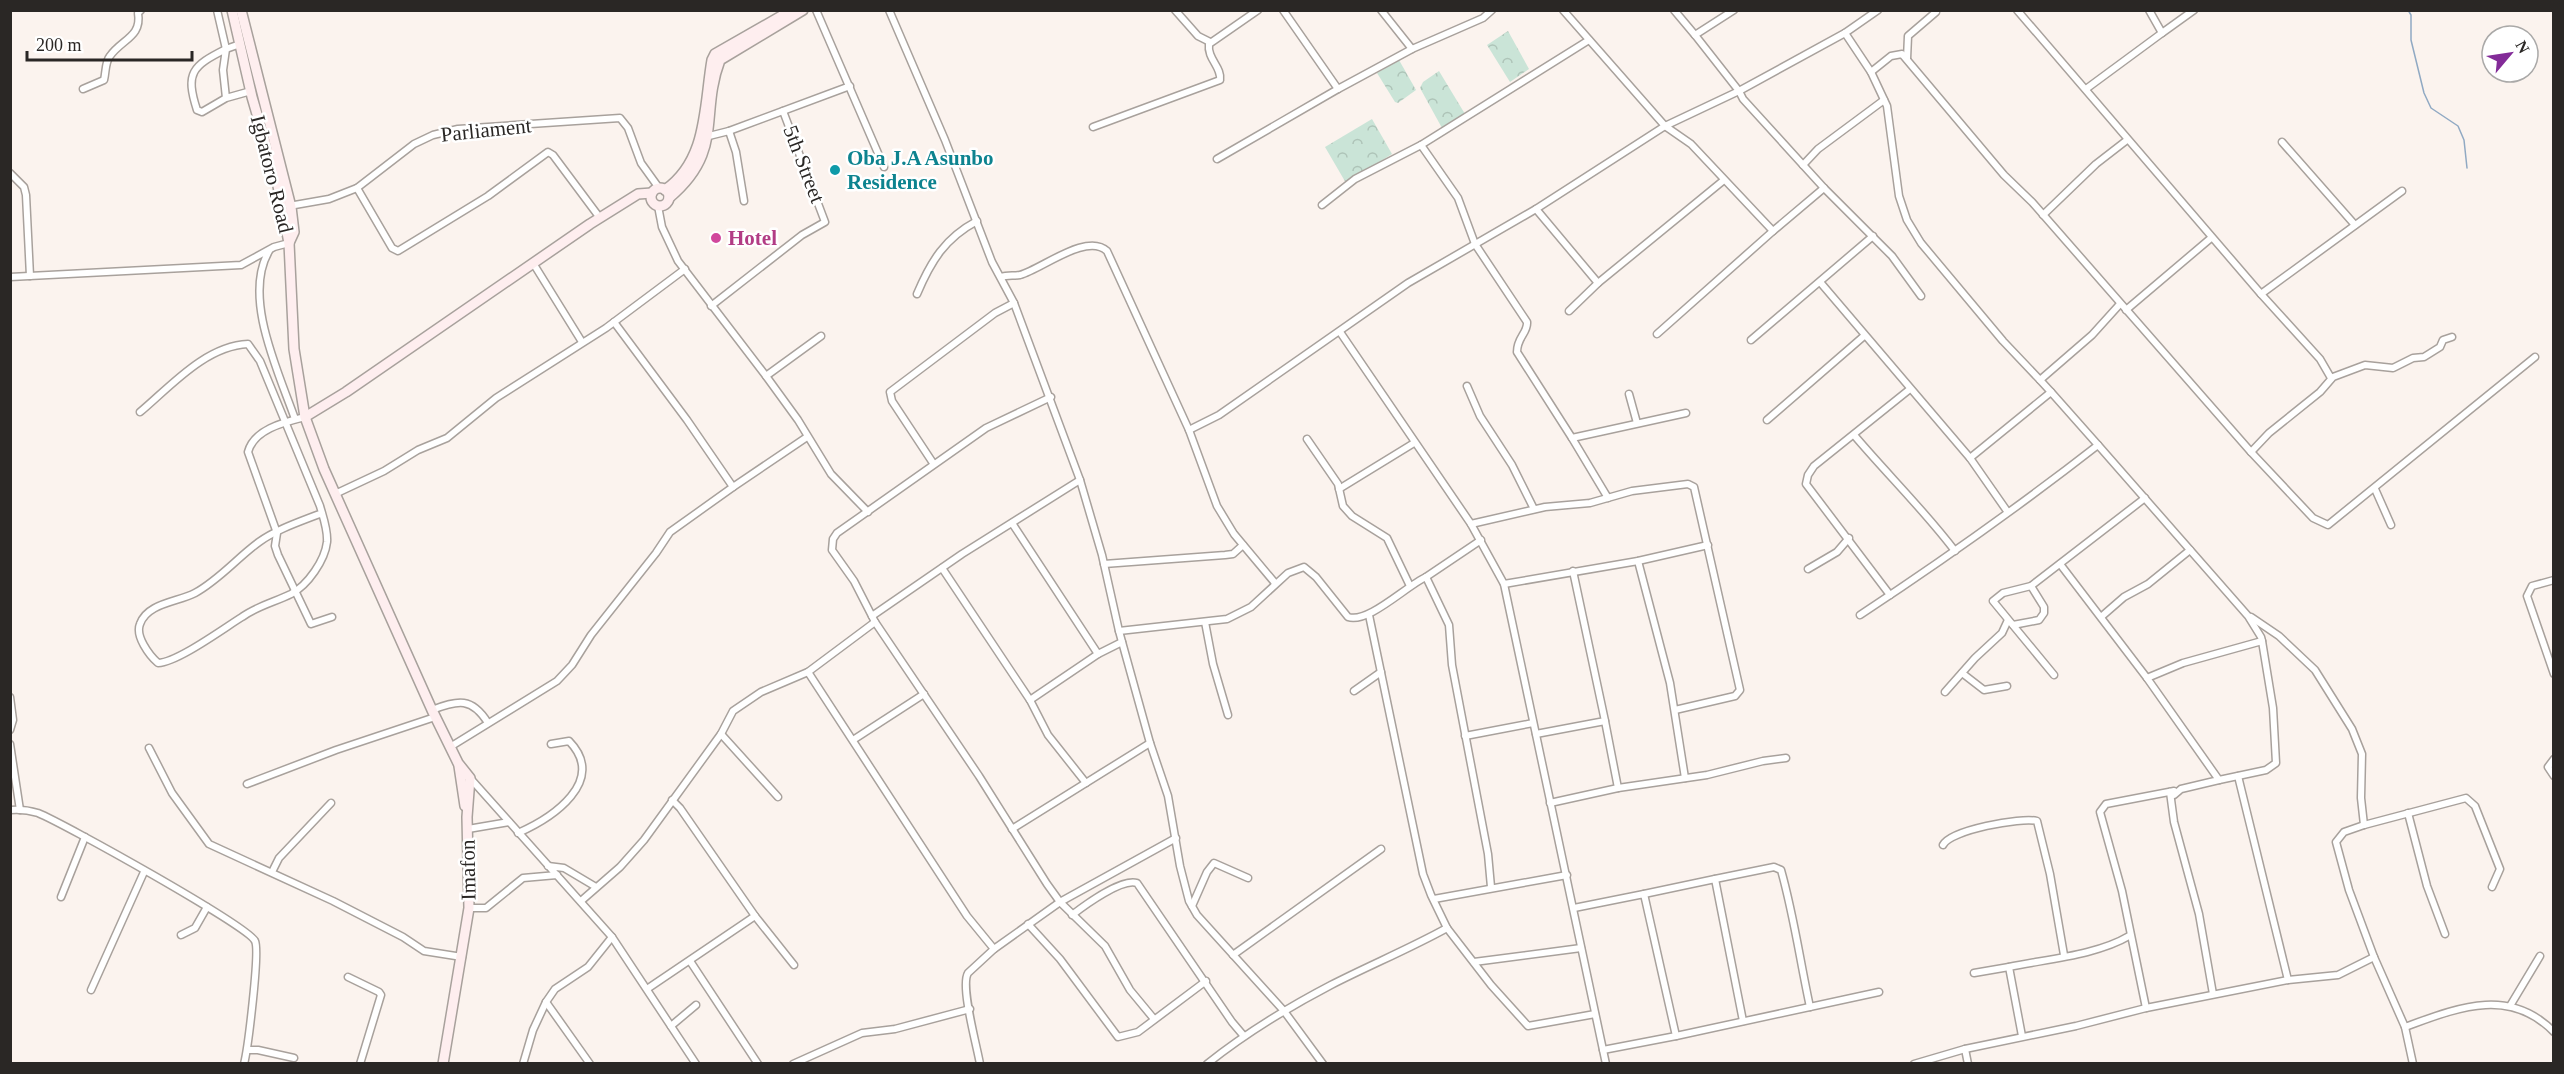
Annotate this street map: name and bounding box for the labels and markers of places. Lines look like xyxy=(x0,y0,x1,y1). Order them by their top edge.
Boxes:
place label: Oba J.A Asunbo Residence xyxy=(847,146,994,194)
marker: Oba J.A Asunbo Residence xyxy=(828,163,842,177)
place label: Hotel xyxy=(728,226,777,250)
marker: Hotel xyxy=(709,231,723,245)

